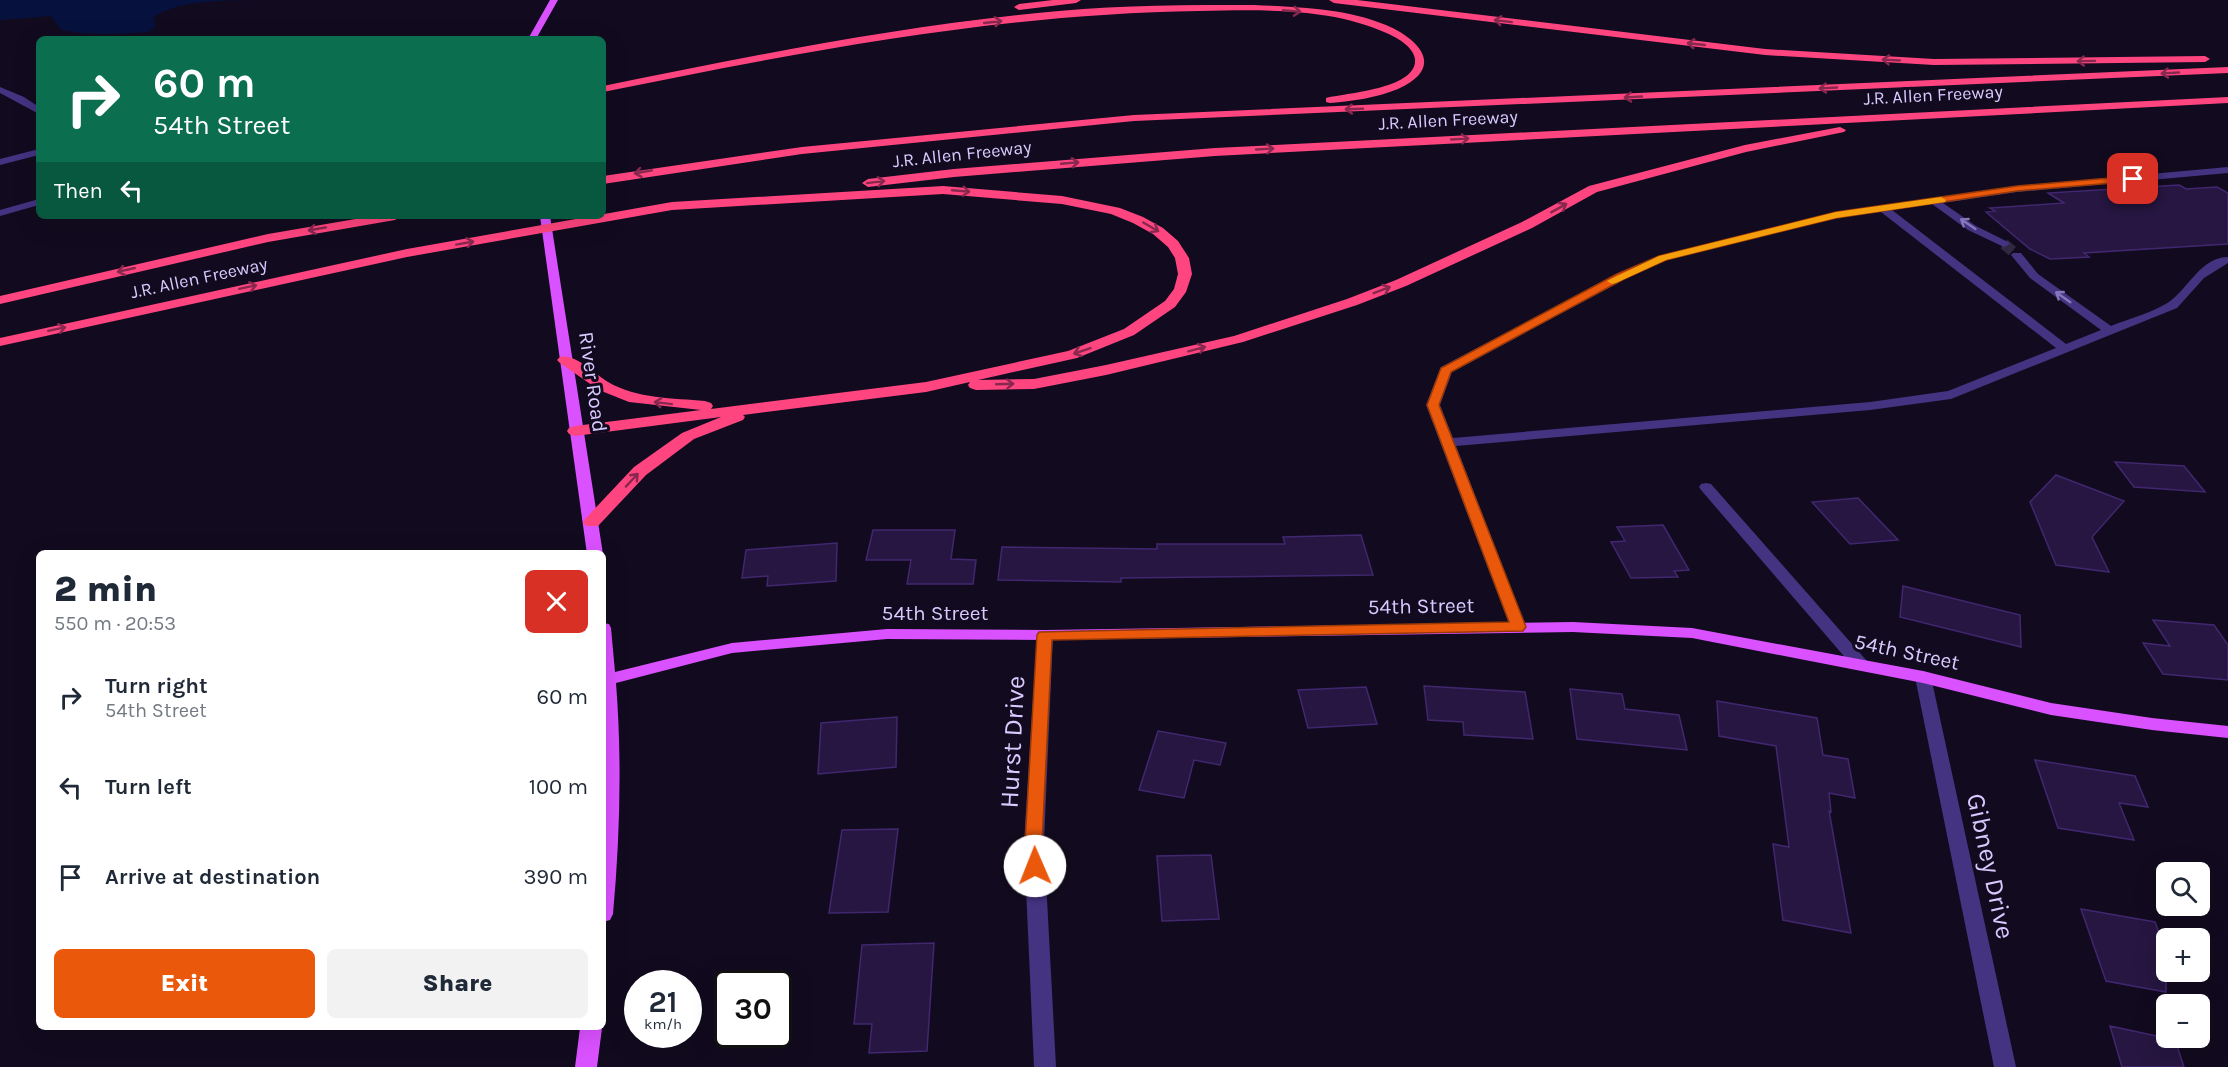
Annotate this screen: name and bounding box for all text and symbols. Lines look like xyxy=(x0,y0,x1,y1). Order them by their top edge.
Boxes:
one-way arrow xyxy=(1282,6,1302,17)
one-way arrow xyxy=(1493,15,1513,26)
one-way arrow xyxy=(982,16,1002,27)
one-way arrow xyxy=(1687,39,1707,50)
one-way arrow xyxy=(1881,54,1901,65)
one-way arrow xyxy=(2076,55,2096,66)
text: 60 m xyxy=(153,58,256,108)
icon: right xyxy=(54,60,132,138)
one-way arrow xyxy=(2160,67,2180,78)
street label: J.R. Allen Freeway xyxy=(1863,80,2004,110)
one-way arrow xyxy=(1818,82,1838,93)
one-way arrow xyxy=(1624,91,1644,102)
one-way arrow xyxy=(1345,103,1365,115)
street label: J.R. Allen Freeway xyxy=(1378,105,1519,135)
text: 54th Street xyxy=(153,109,290,141)
one-way arrow xyxy=(1449,134,1469,145)
street label: J.R. Allen Freeway xyxy=(891,136,1033,172)
one-way arrow xyxy=(1254,144,1274,155)
pin xyxy=(2107,153,2158,204)
one-way arrow xyxy=(1060,158,1080,169)
icon: arrive xyxy=(2116,162,2149,195)
one-way arrow xyxy=(634,167,653,178)
icon: left xyxy=(115,174,148,207)
one-way arrow xyxy=(866,176,886,187)
text: Then xyxy=(54,178,103,204)
one-way arrow xyxy=(951,186,971,197)
one-way arrow xyxy=(1550,202,1567,214)
one-way arrow xyxy=(1960,218,1977,230)
one-way arrow xyxy=(1142,222,1159,234)
one-way arrow xyxy=(307,224,327,235)
one-way arrow xyxy=(454,237,474,248)
street label: J.R. Allen Freeway xyxy=(128,253,270,303)
one-way arrow xyxy=(117,265,136,276)
one-way arrow xyxy=(238,281,257,293)
one-way arrow xyxy=(1373,284,1391,295)
one-way arrow xyxy=(2055,291,2071,303)
one-way arrow xyxy=(47,322,66,334)
street label: River Road xyxy=(574,330,612,434)
one-way arrow xyxy=(1187,343,1206,355)
one-way arrow xyxy=(1073,347,1092,358)
one-way arrow xyxy=(995,379,1015,390)
one-way arrow xyxy=(654,397,674,408)
one-way arrow xyxy=(625,473,639,488)
text: 2 min xyxy=(54,568,157,610)
button: close xyxy=(525,570,588,633)
street label: 54th Street xyxy=(1367,593,1475,619)
street label: 54th Street xyxy=(882,601,988,625)
text: 550 m · 20:53 xyxy=(54,612,176,635)
street label: 54th Street xyxy=(1852,629,1962,675)
text: Turn right xyxy=(105,673,208,699)
street label: Hurst Drive xyxy=(994,675,1031,809)
icon: right xyxy=(54,681,87,714)
text: 60 m xyxy=(537,684,588,710)
text: 54th Street xyxy=(105,699,207,722)
icon: left xyxy=(54,771,87,804)
text: Turn left xyxy=(105,774,192,800)
text: 100 m xyxy=(529,774,588,800)
street label: Gibney Drive xyxy=(1960,791,2021,942)
position arrow xyxy=(1003,834,1067,898)
icon: arrive xyxy=(54,861,87,894)
map controls xyxy=(2156,862,2210,1048)
button: search xyxy=(2156,862,2210,916)
text: Arrive at destination xyxy=(105,864,320,890)
text: 390 m xyxy=(523,864,588,890)
button: + xyxy=(2156,928,2210,982)
button: Exit xyxy=(54,949,315,1018)
button: Share xyxy=(327,949,588,1018)
speed limit sign: 30 xyxy=(714,970,792,1048)
text: 21 xyxy=(649,984,677,1020)
button: − xyxy=(2156,994,2210,1048)
text: km/h xyxy=(644,1015,682,1033)

